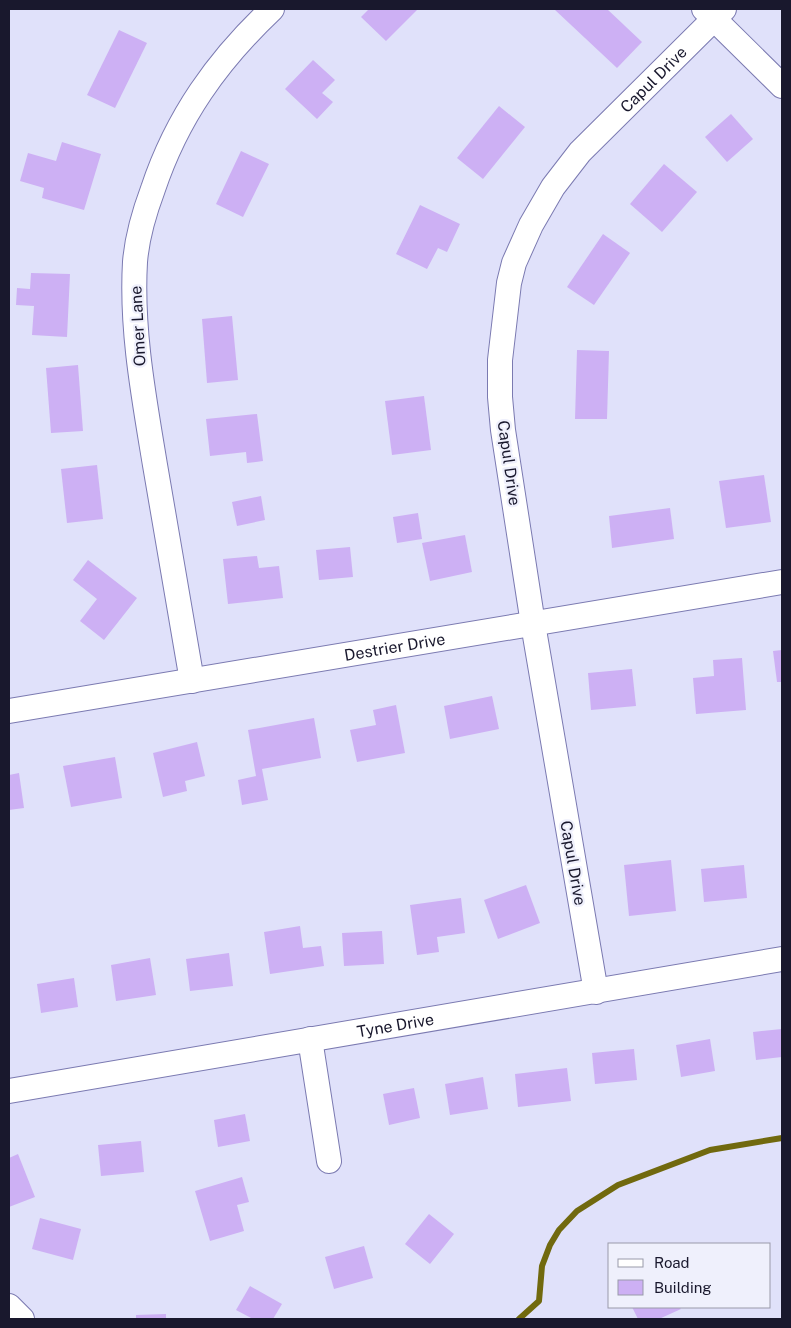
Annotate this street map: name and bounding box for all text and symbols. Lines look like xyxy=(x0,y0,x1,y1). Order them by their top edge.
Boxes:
street label: Capul Drive xyxy=(616,42,690,116)
street label: Omer Lane xyxy=(126,285,150,367)
street label: Capul Drive xyxy=(494,419,524,507)
street label: Destrier Drive xyxy=(343,629,447,664)
street label: Capul Drive xyxy=(556,819,590,907)
street label: Tyne Drive xyxy=(355,1009,435,1041)
legend xyxy=(608,1243,771,1308)
text: Road xyxy=(654,1254,690,1271)
text: Building xyxy=(654,1279,712,1296)

